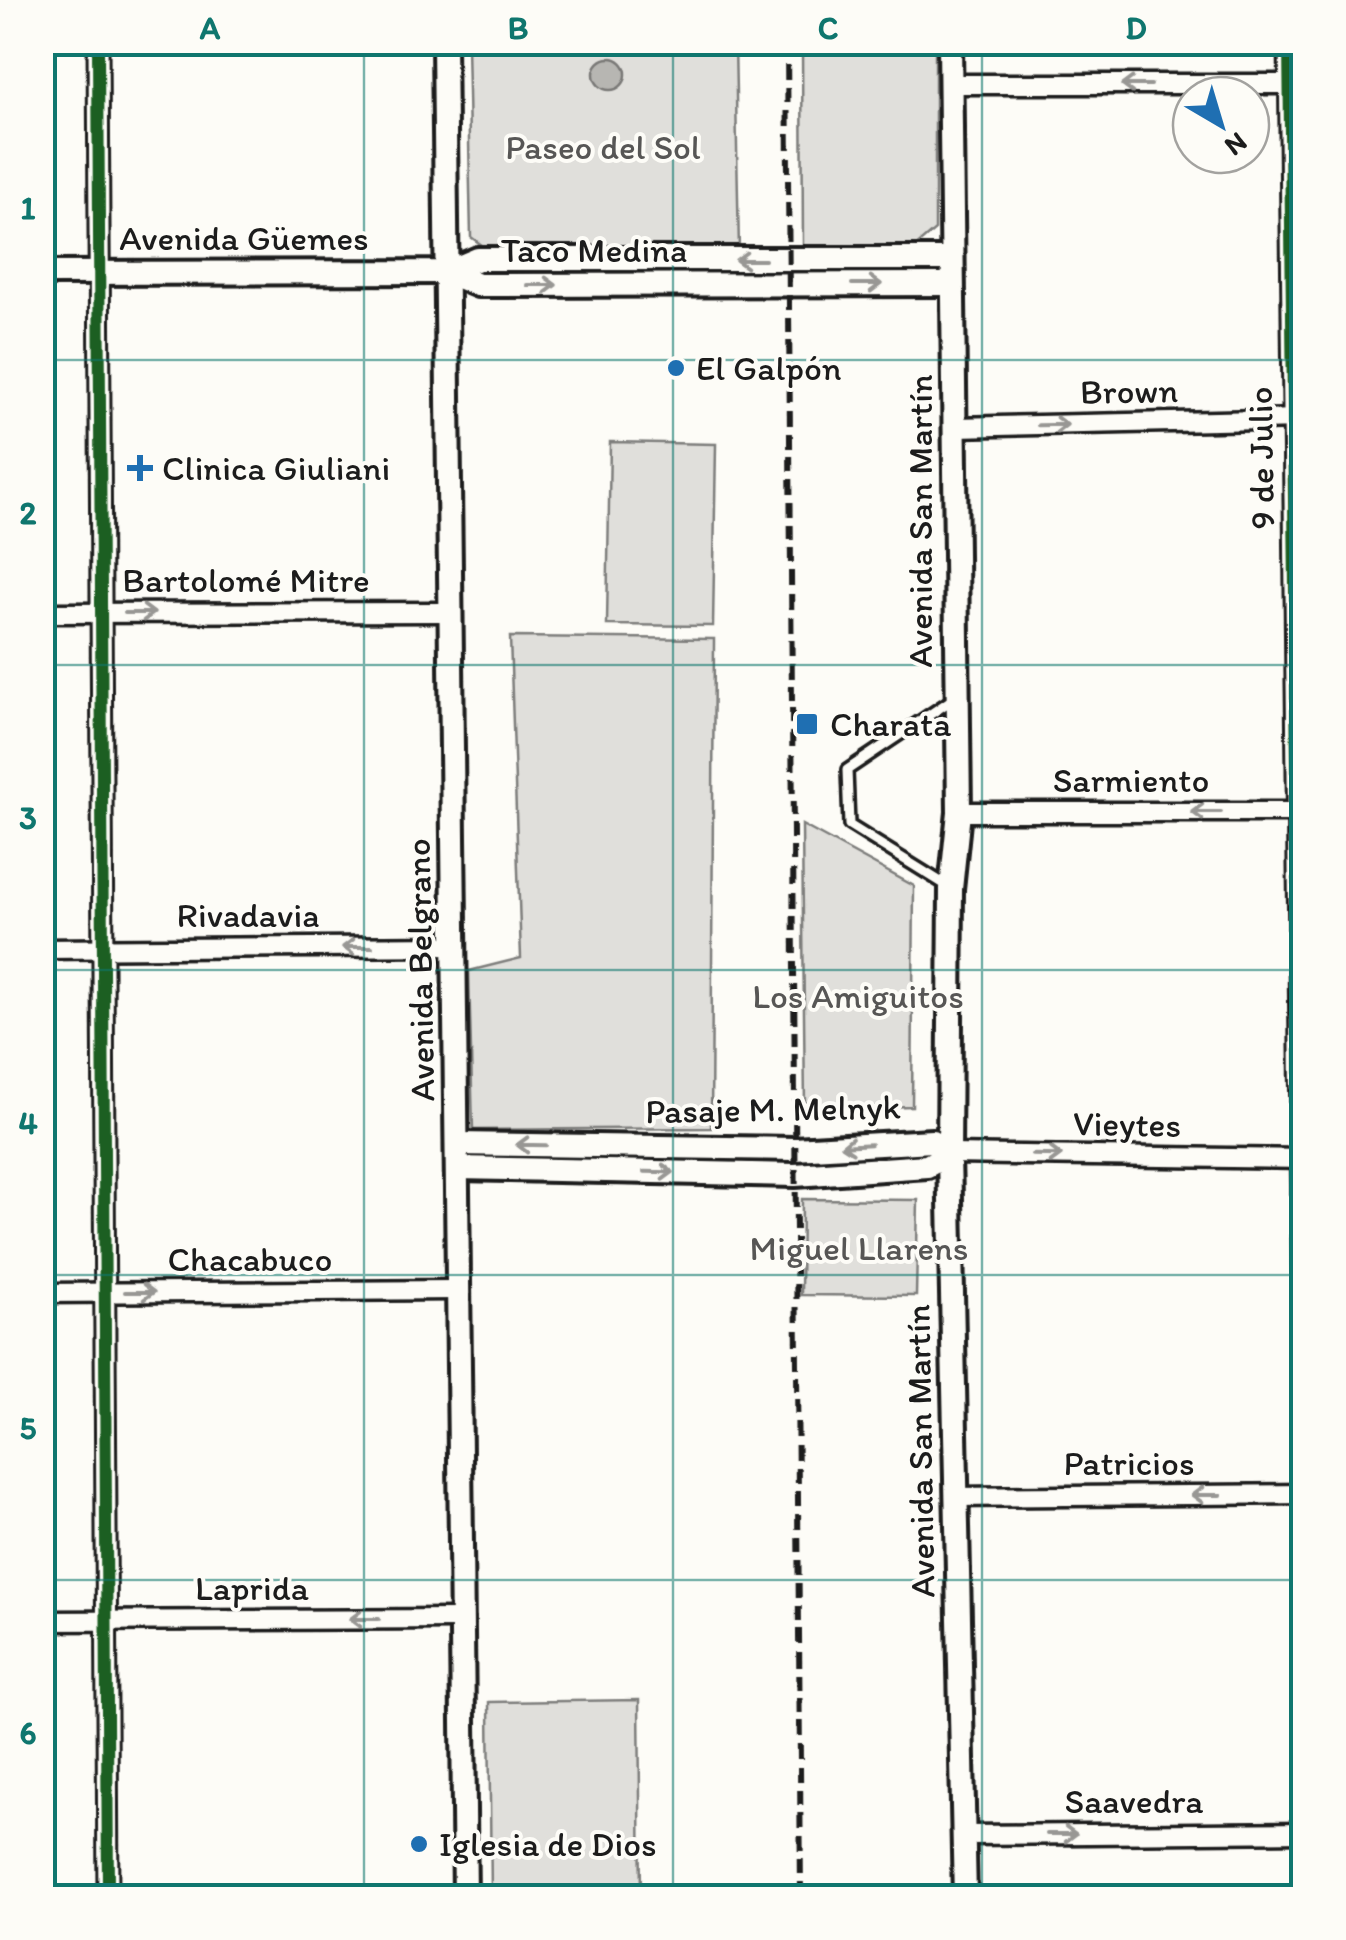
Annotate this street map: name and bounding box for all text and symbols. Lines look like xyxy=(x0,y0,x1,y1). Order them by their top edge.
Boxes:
text: A xyxy=(199,9,221,47)
text: B xyxy=(508,9,528,47)
text: C xyxy=(818,9,838,47)
text: D xyxy=(1125,9,1147,47)
north arrow xyxy=(1171,75,1271,175)
one-way arrow xyxy=(1121,76,1154,94)
text: N xyxy=(1218,125,1254,164)
park label: Paseo del Sol xyxy=(505,126,701,168)
text: 1 xyxy=(21,189,36,227)
street label: Avenida Güemes xyxy=(119,217,369,259)
street label: Taco Medina xyxy=(501,229,687,271)
one-way arrow xyxy=(734,250,766,270)
one-way arrow xyxy=(850,274,882,294)
one-way arrow xyxy=(524,276,557,294)
place label: El Galpón xyxy=(696,347,842,389)
marker: El Galpón xyxy=(665,357,687,379)
street label: Brown xyxy=(1080,369,1179,413)
street label: Avenida San Martín xyxy=(899,374,941,668)
street label: 9 de Julio xyxy=(1239,386,1283,530)
one-way arrow xyxy=(1037,415,1069,434)
place label: Clinica Giuliani xyxy=(162,447,390,489)
marker: Clinica Giuliani xyxy=(127,455,153,481)
text: 2 xyxy=(20,494,37,532)
street label: Bartolomé Mitre xyxy=(122,559,370,601)
one-way arrow xyxy=(122,604,155,622)
place label: Charata xyxy=(830,703,951,745)
marker: Charata xyxy=(794,711,820,737)
street label: Sarmiento xyxy=(1053,759,1209,801)
text: 3 xyxy=(19,799,37,837)
one-way arrow xyxy=(1191,802,1224,822)
street label: Avenida Belgrano xyxy=(397,838,443,1102)
street label: Rivadavia xyxy=(177,894,319,936)
one-way arrow xyxy=(341,938,374,956)
park label: Los Amiguitos xyxy=(752,975,964,1017)
street label: Pasaje M. Melnyk xyxy=(645,1086,901,1132)
street label: Vieytes xyxy=(1072,1102,1182,1146)
text: 4 xyxy=(18,1104,38,1142)
one-way arrow xyxy=(516,1136,548,1155)
one-way arrow xyxy=(841,1136,873,1155)
one-way arrow xyxy=(1030,1146,1062,1165)
one-way arrow xyxy=(643,1163,675,1182)
park label: Miguel Llarens xyxy=(750,1227,968,1269)
street label: Chacabuco xyxy=(168,1238,332,1280)
one-way arrow xyxy=(122,1282,155,1302)
street label: Avenida San Martín xyxy=(896,1304,944,1598)
text: 5 xyxy=(20,1409,37,1447)
street label: Patricios xyxy=(1063,1442,1195,1484)
one-way arrow xyxy=(1191,1486,1224,1504)
street label: Laprida xyxy=(195,1567,309,1609)
one-way arrow xyxy=(349,1610,381,1629)
text: 6 xyxy=(20,1714,37,1752)
street label: Saavedra xyxy=(1064,1780,1204,1822)
place label: Iglesia de Dios xyxy=(439,1823,657,1865)
one-way arrow xyxy=(1046,1824,1078,1844)
marker: Iglesia de Dios xyxy=(408,1833,430,1855)

